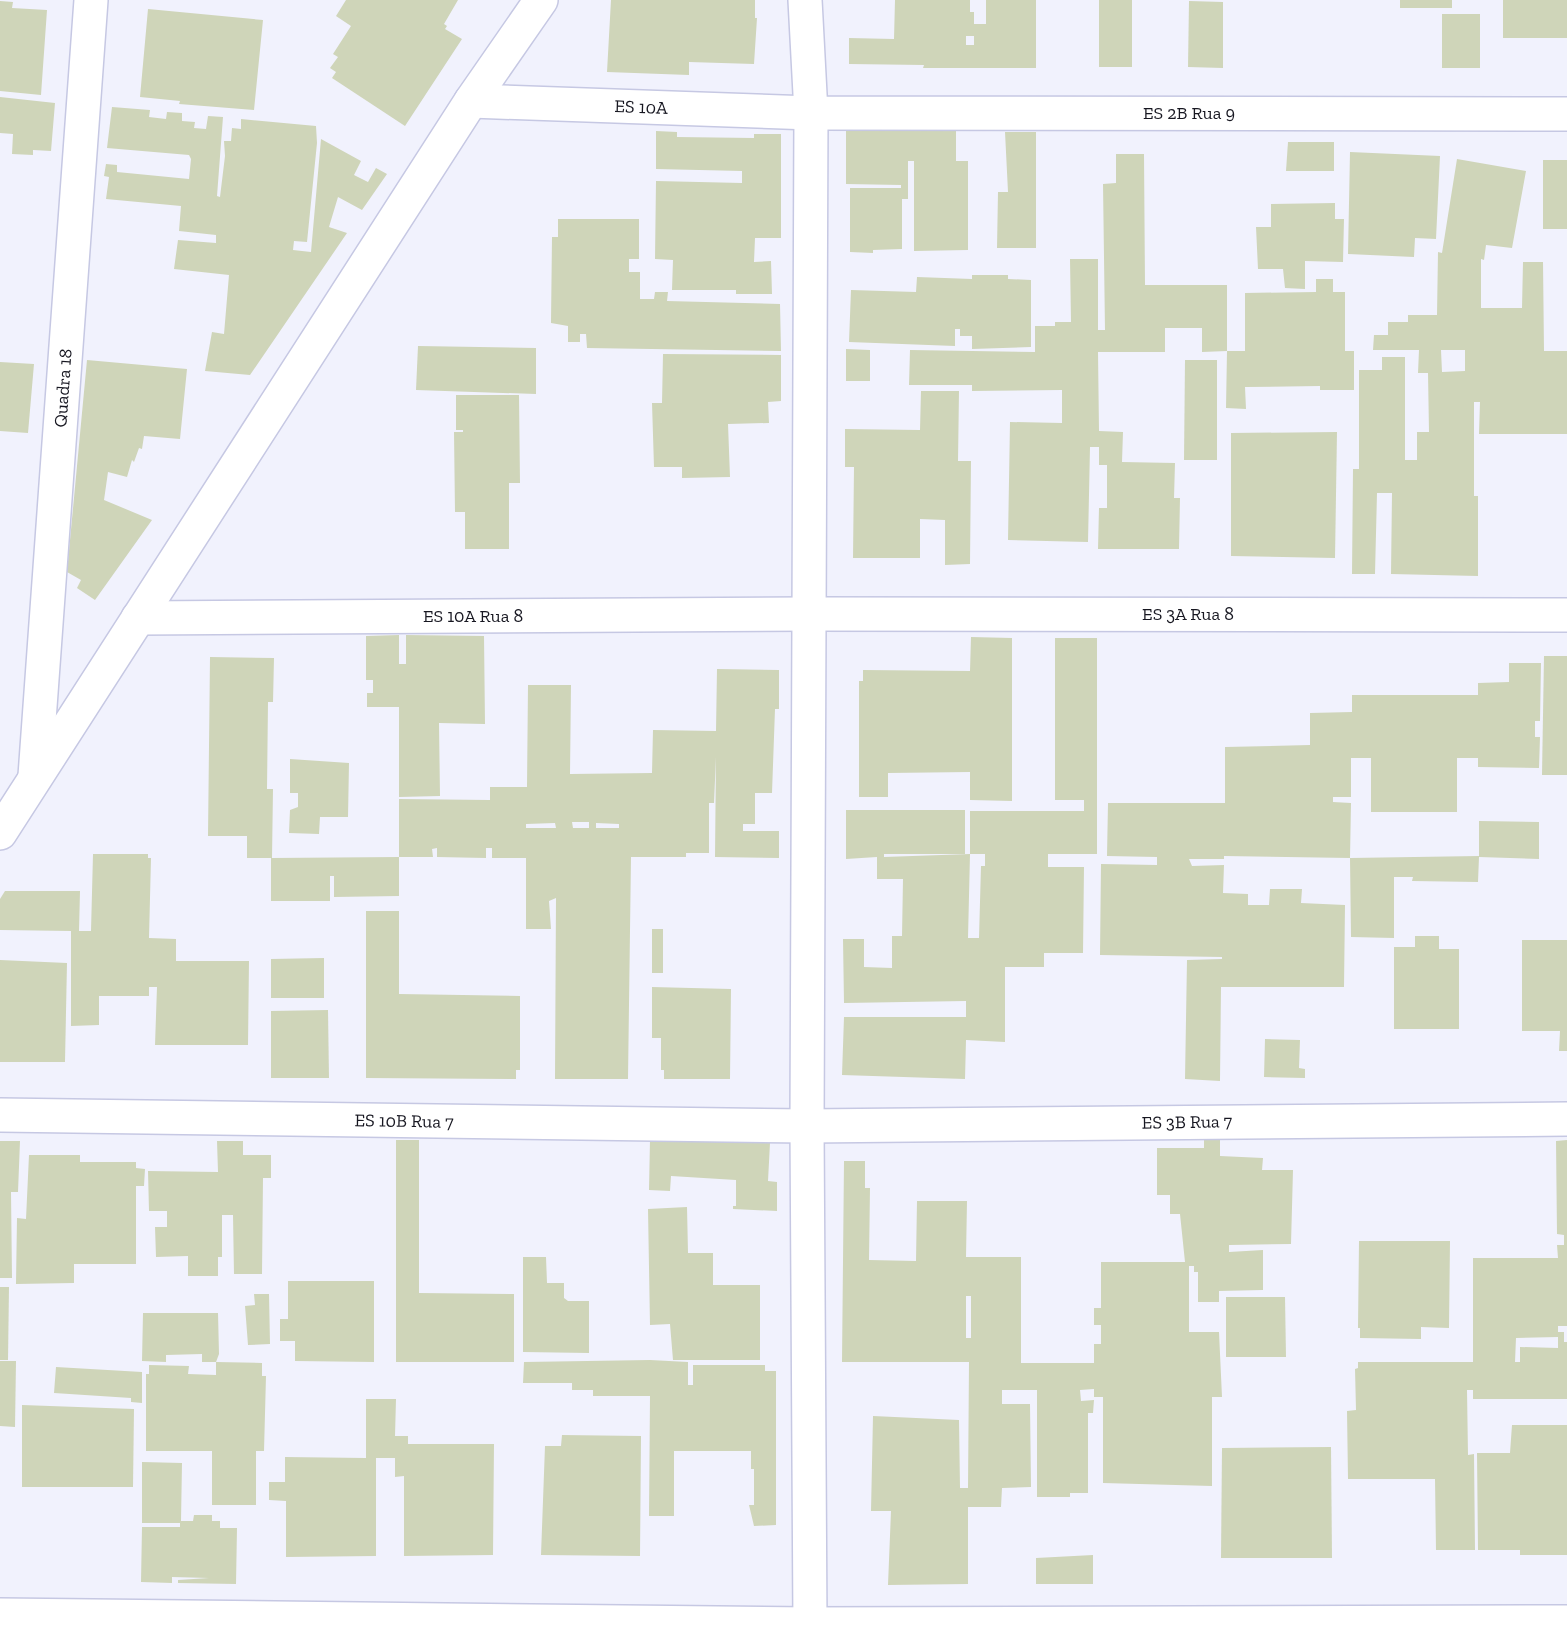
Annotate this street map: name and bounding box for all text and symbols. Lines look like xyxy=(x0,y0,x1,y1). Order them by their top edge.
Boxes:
street label: ES 10A xyxy=(614,95,668,119)
street label: ES 2B Rua 9 xyxy=(1143,102,1235,124)
street label: Quadra 18 xyxy=(49,348,77,428)
street label: ES 3A Rua 8 xyxy=(1142,603,1234,625)
street label: ES 10A Rua 8 xyxy=(423,605,523,627)
street label: ES 10B Rua 7 xyxy=(354,1109,454,1133)
street label: ES 3B Rua 7 xyxy=(1142,1110,1233,1134)

